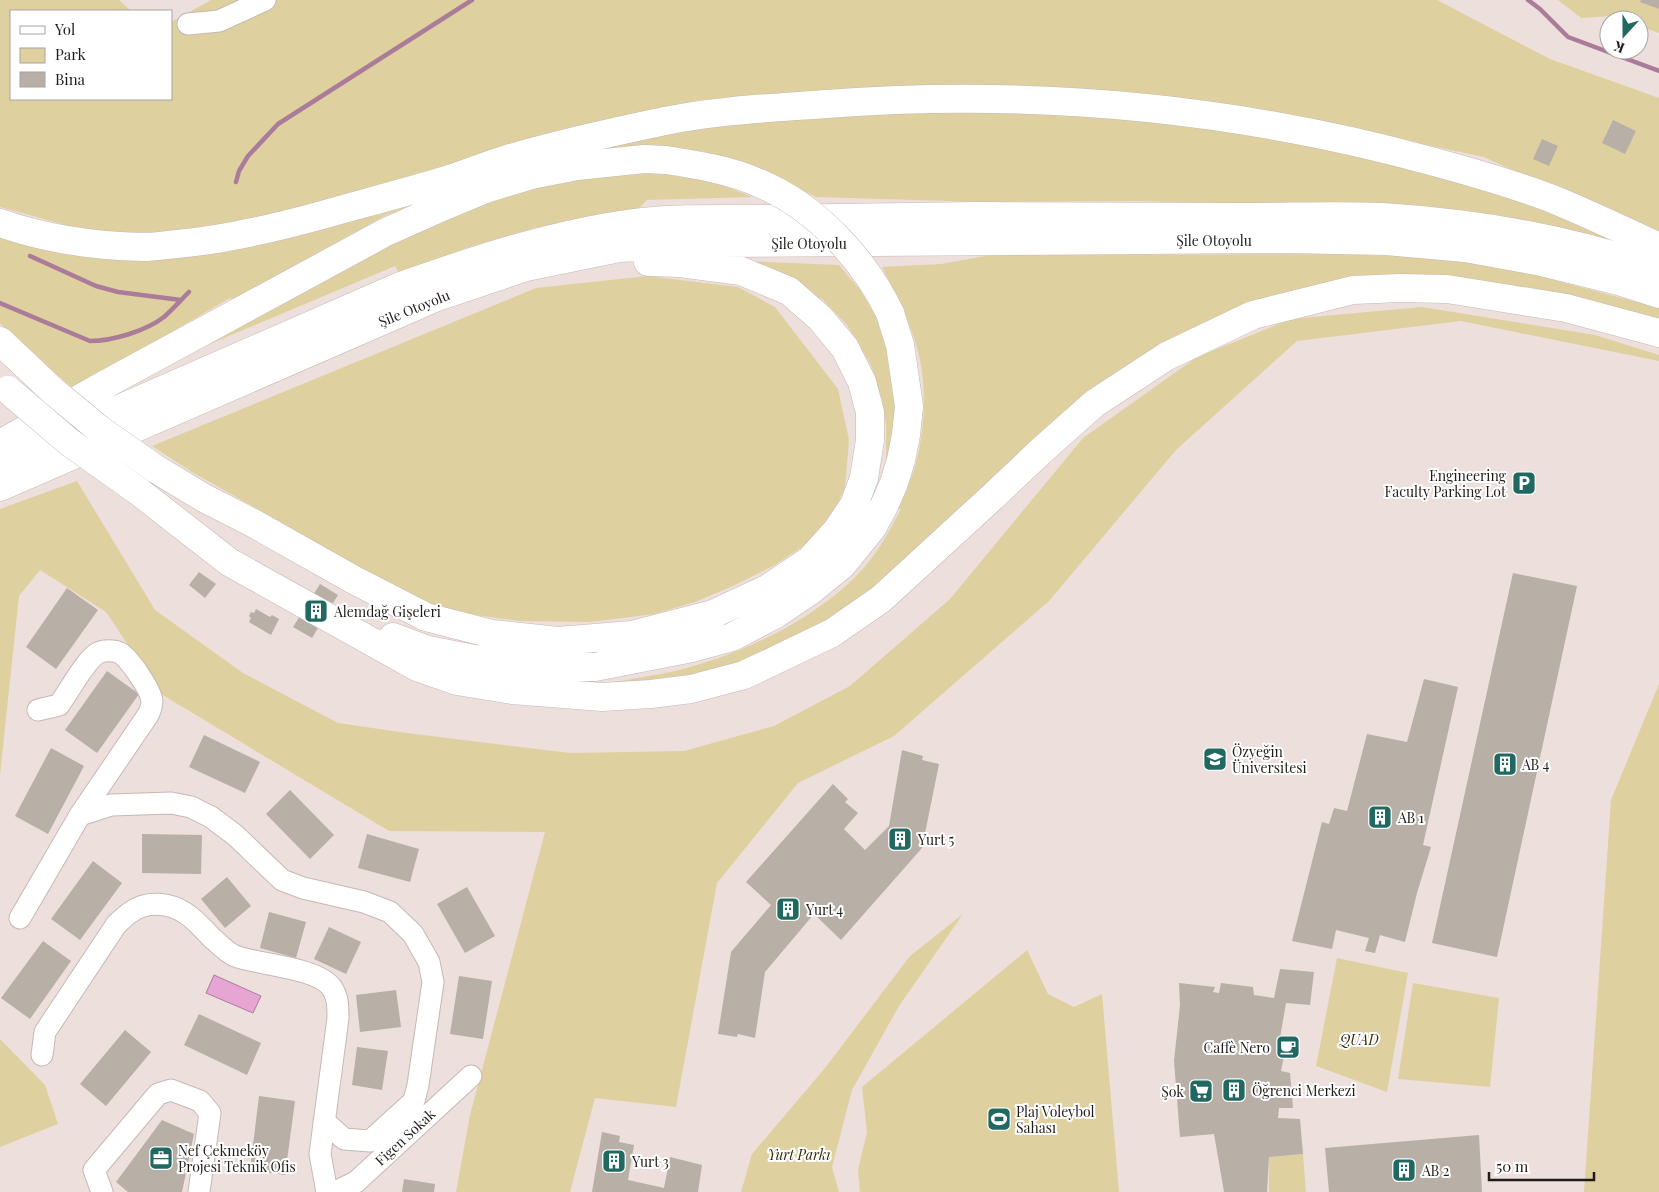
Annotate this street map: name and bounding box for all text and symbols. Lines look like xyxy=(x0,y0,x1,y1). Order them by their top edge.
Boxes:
legend xyxy=(10,10,172,100)
north arrow xyxy=(1599,10,1649,60)
text: Yol xyxy=(54,19,75,39)
text: K xyxy=(1610,37,1627,58)
text: Park xyxy=(55,44,87,64)
text: Bina xyxy=(55,69,86,89)
street label: Şile Otoyolu xyxy=(1176,231,1252,250)
street label: Şile Otoyolu xyxy=(771,234,847,253)
street label: Şile Otoyolu xyxy=(375,285,453,331)
place label: Engineering Faculty Parking Lot xyxy=(1384,466,1507,501)
parking icon: Engineering Faculty Parking Lot xyxy=(1511,470,1537,496)
building icon: Alemdağ Gişeleri xyxy=(303,598,329,624)
place label: Alemdağ Gişeleri xyxy=(333,602,441,621)
place label: Özyeğin Üniversitesi xyxy=(1232,742,1307,777)
school or university icon: Özyeğin Üniversitesi xyxy=(1202,746,1228,772)
building icon: AB 4 xyxy=(1492,751,1518,777)
place label: AB 4 xyxy=(1521,755,1549,774)
building icon: AB 1 xyxy=(1367,804,1393,830)
place label: AB 1 xyxy=(1397,808,1424,827)
building icon: Yurt 5 xyxy=(887,826,913,852)
place label: Yurt 5 xyxy=(917,830,954,849)
building icon: Yurt 4 xyxy=(775,896,801,922)
place label: Yurt 4 xyxy=(805,900,843,919)
park label: QUAD xyxy=(1338,1030,1379,1049)
cafe icon: Caffè Nero xyxy=(1275,1034,1301,1060)
place label: Caffè Nero xyxy=(1204,1038,1270,1057)
building icon: Öğrenci Merkezi xyxy=(1221,1077,1247,1103)
supermarket icon: Şok xyxy=(1188,1078,1214,1104)
place label: Öğrenci Merkezi xyxy=(1252,1081,1356,1100)
place label: Şok xyxy=(1161,1082,1184,1101)
place label: Plaj Voleybol Sahası xyxy=(1016,1102,1095,1137)
street label: Figen Sokak xyxy=(371,1104,439,1170)
sports icon: Plaj Voleybol Sahası xyxy=(986,1106,1012,1132)
place label: Nef Çekmeköy Projesi Teknik Ofis xyxy=(178,1141,296,1176)
office icon: Nef Çekmeköy Projesi Teknik Ofis xyxy=(148,1145,174,1171)
park label: Yurt Parkı xyxy=(768,1145,830,1164)
building icon: Yurt 3 xyxy=(601,1148,627,1174)
scale bar xyxy=(1489,1150,1594,1182)
place label: Yurt 3 xyxy=(631,1152,669,1171)
text: 50 m xyxy=(1496,1156,1529,1176)
building icon: AB 2 xyxy=(1391,1157,1417,1183)
place label: AB 2 xyxy=(1421,1161,1450,1180)

